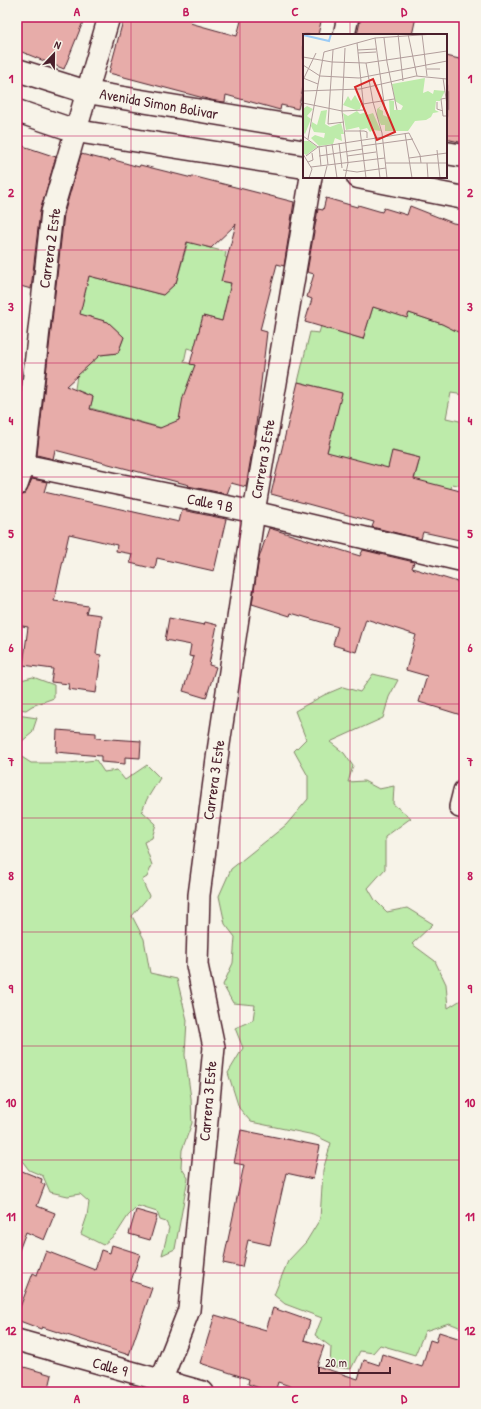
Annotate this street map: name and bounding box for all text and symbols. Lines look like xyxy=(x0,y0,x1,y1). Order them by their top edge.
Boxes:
text: A xyxy=(74,2,81,20)
text: B xyxy=(183,2,190,20)
text: C xyxy=(291,2,299,20)
text: D xyxy=(401,2,408,20)
north arrow xyxy=(34,34,74,74)
inset map xyxy=(303,34,447,178)
text: N xyxy=(52,37,63,52)
text: 1 xyxy=(9,69,14,87)
text: 1 xyxy=(468,69,473,87)
street label: Avenida Simon Bolivar xyxy=(98,83,220,124)
text: 2 xyxy=(8,183,15,201)
text: 2 xyxy=(467,183,474,201)
street label: Carrera 2 Este xyxy=(33,206,66,289)
text: 3 xyxy=(8,297,14,315)
text: 3 xyxy=(467,297,473,315)
text: 4 xyxy=(9,411,14,429)
text: 4 xyxy=(468,411,473,429)
street label: Carrera 3 Este xyxy=(245,417,280,500)
street label: Calle 9 B xyxy=(185,488,235,517)
text: 5 xyxy=(8,524,14,542)
text: 5 xyxy=(467,524,473,542)
text: 6 xyxy=(8,638,14,656)
text: 6 xyxy=(467,638,473,656)
street label: Carrera 3 Este xyxy=(198,739,230,821)
text: 7 xyxy=(7,752,15,770)
text: 7 xyxy=(466,752,474,770)
text: 8 xyxy=(8,866,14,884)
text: 8 xyxy=(467,866,473,884)
text: 9 xyxy=(9,979,14,997)
text: 9 xyxy=(468,979,473,997)
street label: Carrera 3 Este xyxy=(194,1060,221,1142)
text: 10 xyxy=(6,1093,16,1111)
text: 10 xyxy=(465,1093,475,1111)
text: 11 xyxy=(6,1207,16,1225)
text: 11 xyxy=(465,1207,475,1225)
text: 12 xyxy=(6,1321,17,1339)
text: 12 xyxy=(465,1321,476,1339)
scale bar xyxy=(319,1349,390,1375)
street label: Calle 9 xyxy=(90,1352,131,1382)
text: 20 m xyxy=(325,1354,347,1371)
text: A xyxy=(74,1389,81,1407)
text: B xyxy=(183,1389,190,1407)
text: C xyxy=(291,1389,299,1407)
text: D xyxy=(401,1389,408,1407)

